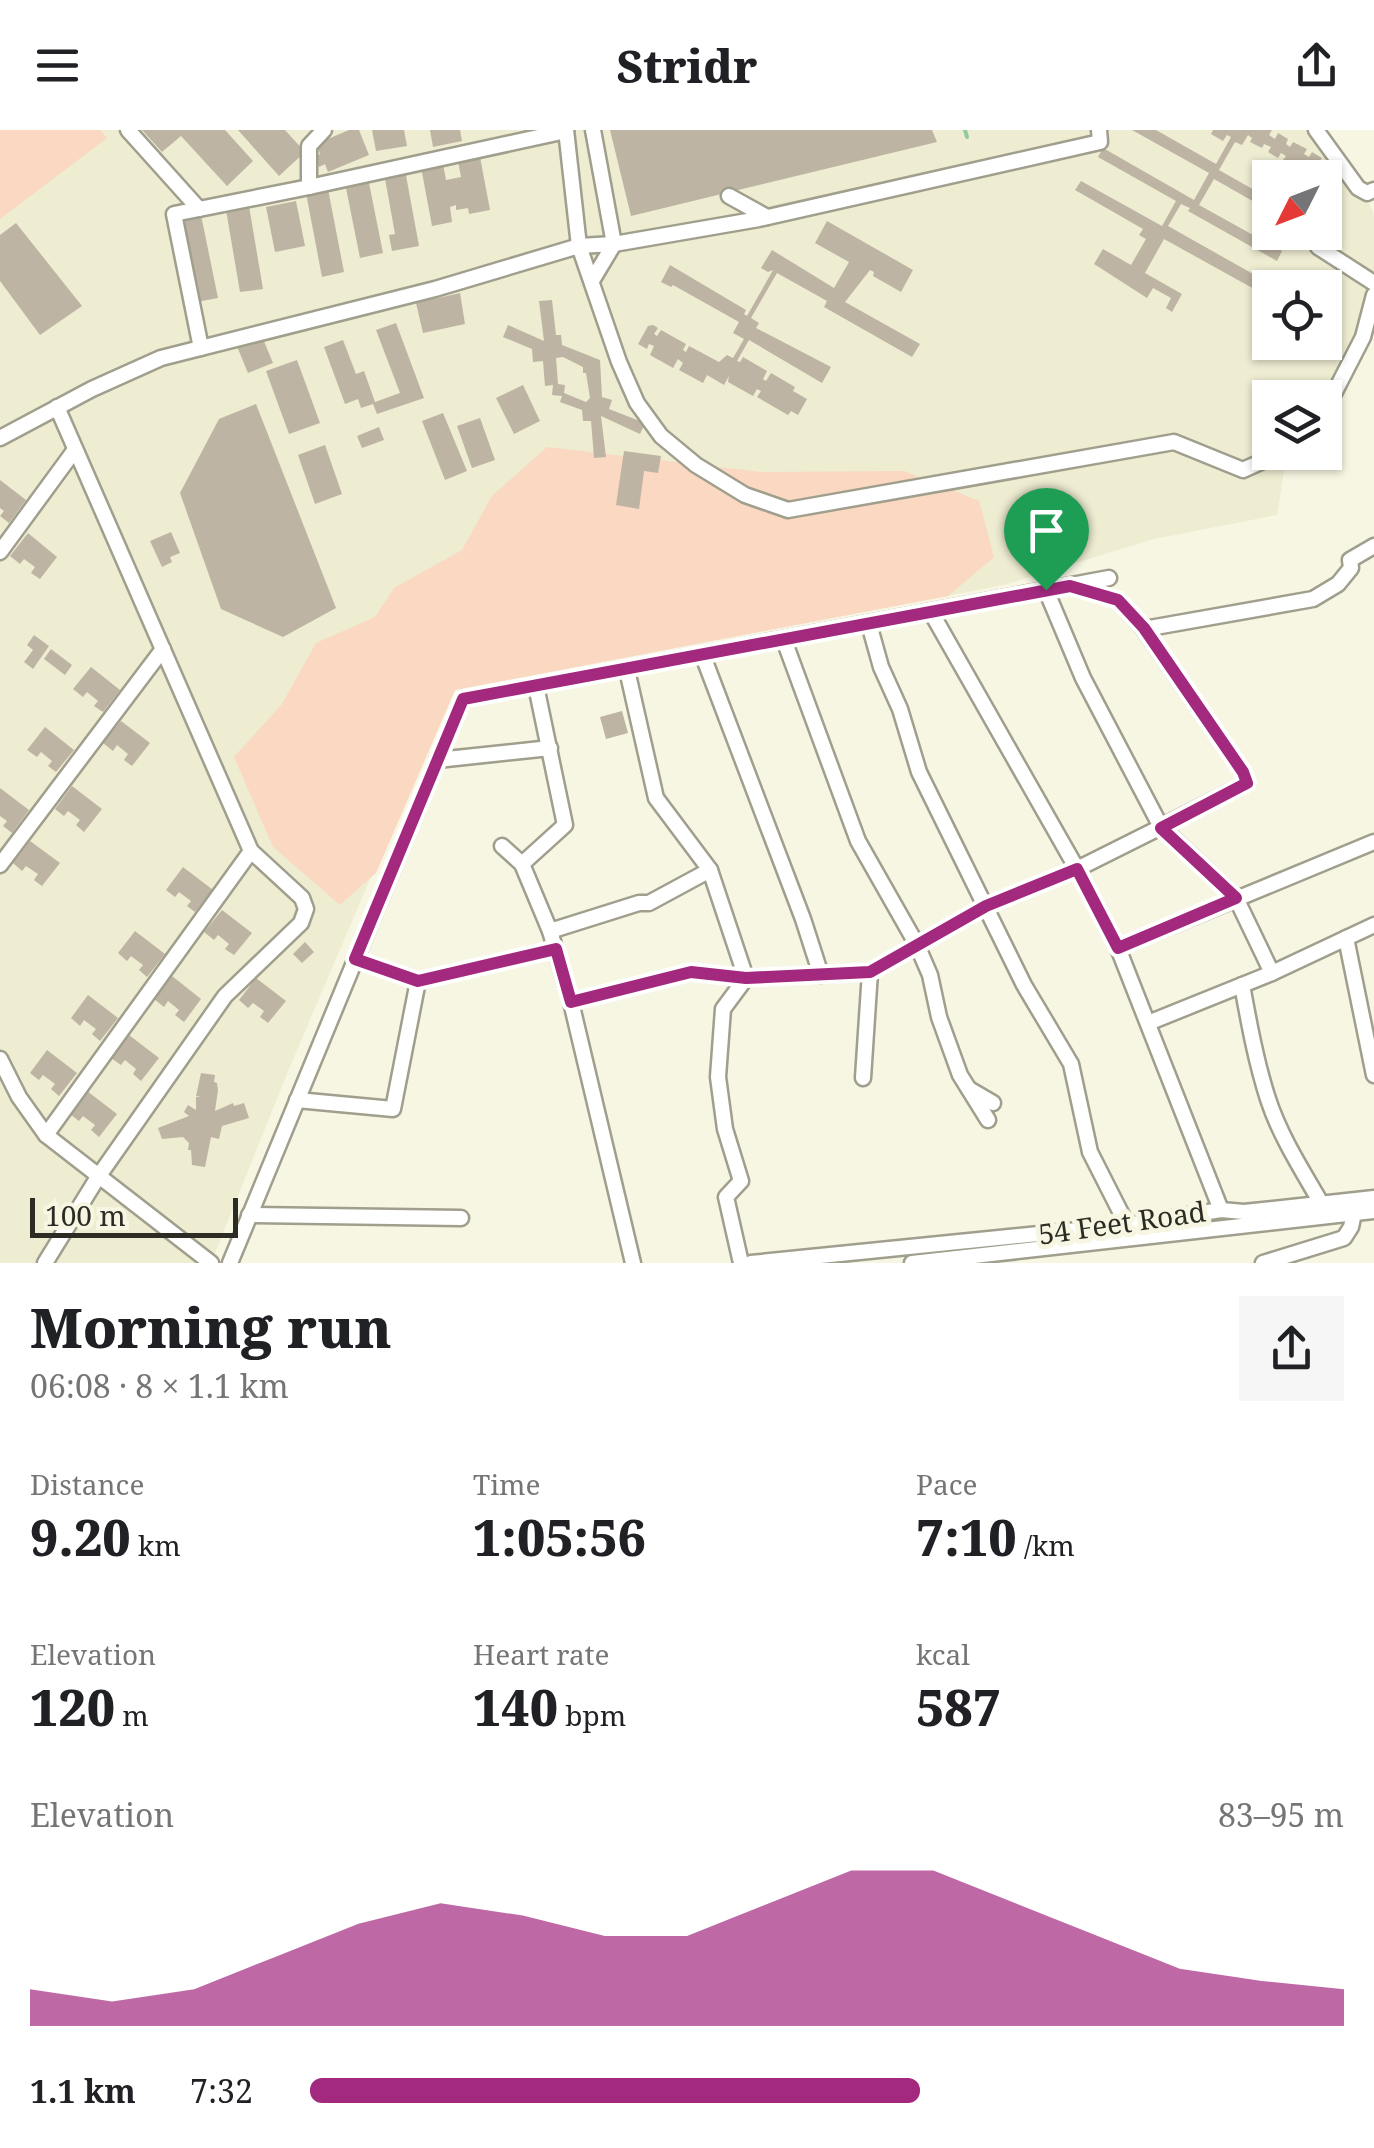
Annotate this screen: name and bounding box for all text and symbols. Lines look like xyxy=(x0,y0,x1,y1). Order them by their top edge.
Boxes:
text: Stridr xyxy=(616,35,758,96)
icon: menu xyxy=(30,38,85,93)
icon: share xyxy=(1289,38,1344,93)
north arrow xyxy=(1252,160,1342,250)
map controls xyxy=(1252,160,1342,470)
button: locate xyxy=(1252,270,1342,360)
button: layers xyxy=(1252,380,1342,470)
pin xyxy=(1004,488,1089,591)
icon: arrive xyxy=(1019,503,1074,558)
street label: 54 Feet Road xyxy=(1036,1191,1208,1253)
scale bar xyxy=(30,1193,238,1238)
text: 100 m xyxy=(45,1196,126,1234)
text: Morning run xyxy=(30,1289,392,1364)
button: share xyxy=(1239,1296,1344,1401)
text: 06:08 · 8 × 1.1 km xyxy=(30,1364,289,1407)
text: Distance xyxy=(30,1465,144,1503)
text: Time xyxy=(473,1465,541,1503)
text: Pace xyxy=(916,1465,977,1503)
text: 9.20 xyxy=(30,1503,131,1571)
text: 1:05:56 xyxy=(473,1503,646,1571)
text: 7:10 xyxy=(916,1503,1017,1571)
text: km xyxy=(131,1526,181,1564)
text: /km xyxy=(1017,1526,1075,1564)
text: Elevation xyxy=(30,1635,156,1673)
text: Heart rate xyxy=(473,1635,610,1673)
text: kcal xyxy=(916,1635,970,1673)
text: 120 xyxy=(30,1673,115,1741)
text: 140 xyxy=(473,1673,558,1741)
text: 587 xyxy=(916,1673,1001,1741)
text: m xyxy=(115,1696,149,1734)
text: bpm xyxy=(558,1696,626,1734)
text: Elevation xyxy=(30,1793,174,1836)
text: 83–95 m xyxy=(1218,1793,1344,1836)
text: 1.1 km xyxy=(30,2069,136,2112)
text: 7:32 xyxy=(190,2069,253,2112)

